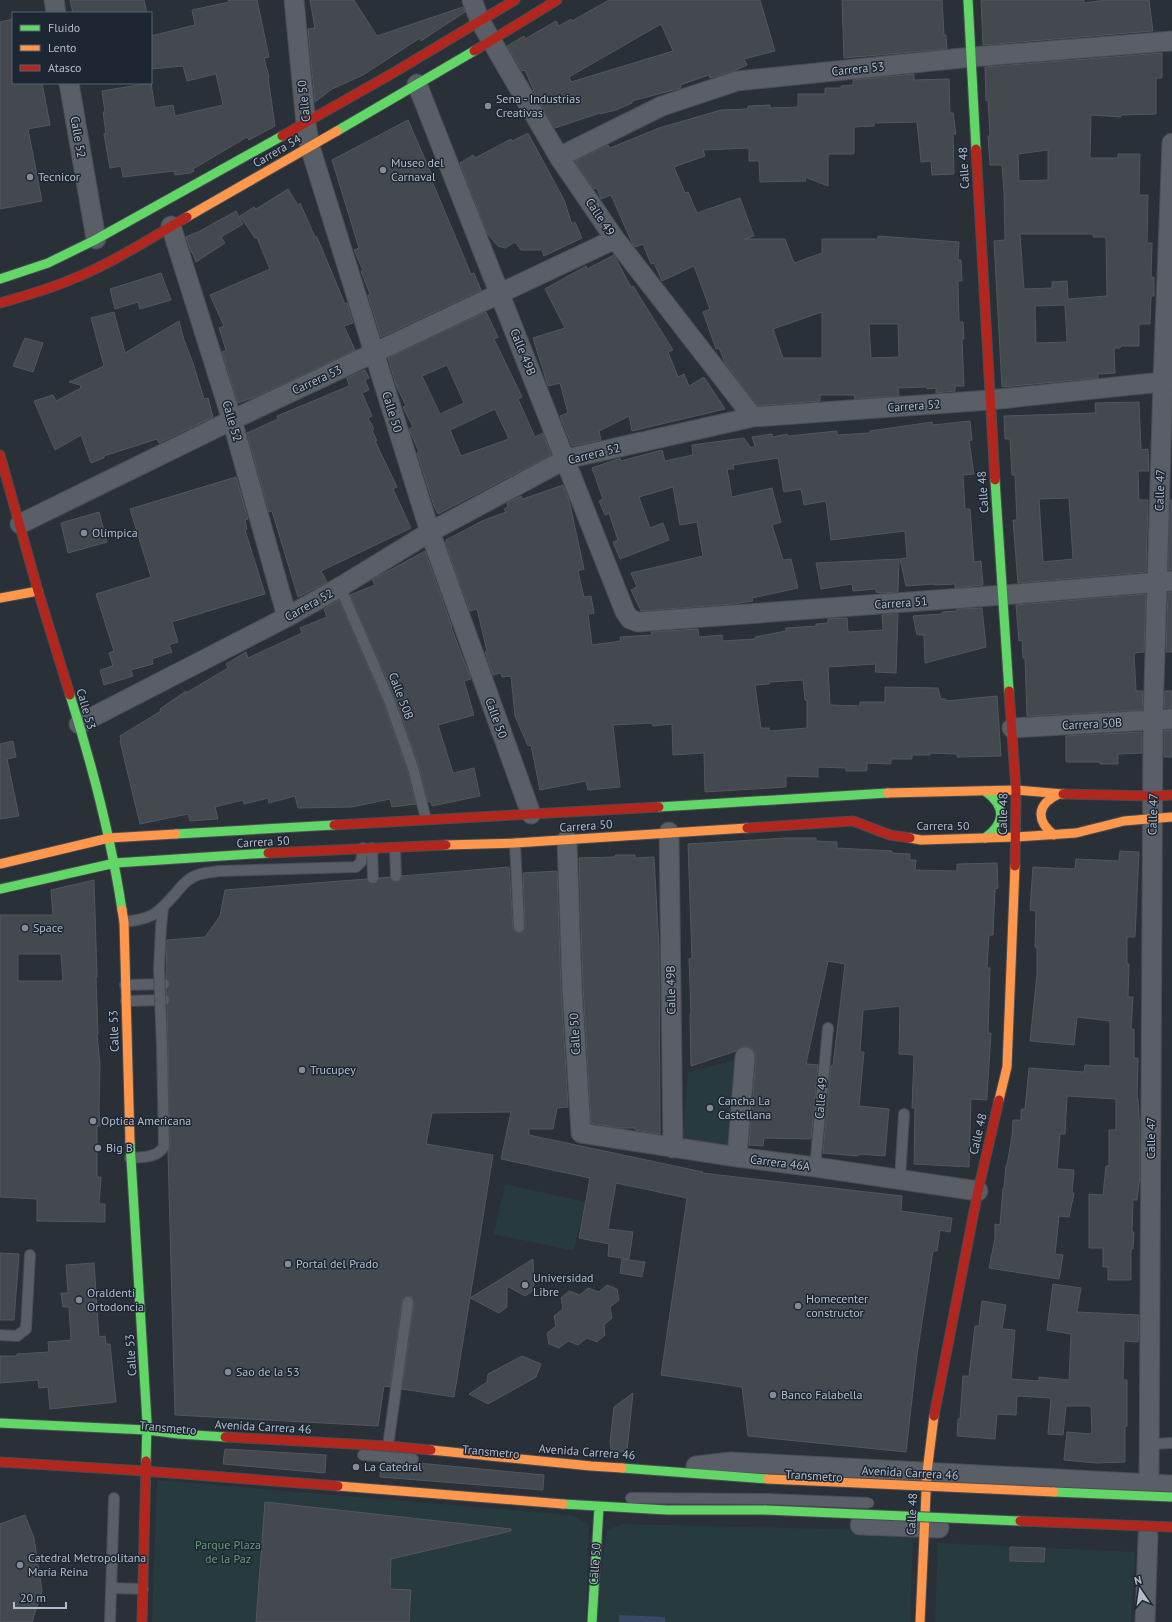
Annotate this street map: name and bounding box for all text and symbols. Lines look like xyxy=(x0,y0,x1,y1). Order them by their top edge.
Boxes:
legend xyxy=(12,12,152,84)
text: Fluido xyxy=(48,20,80,35)
text: Lento xyxy=(48,40,77,55)
street label: Carrera 53 xyxy=(831,58,885,79)
text: Atasco xyxy=(48,60,81,75)
street label: Calle 50 xyxy=(294,79,313,123)
place label: Sena - Industrias Creativas xyxy=(496,91,580,120)
marker: Sena - Industrias Creativas xyxy=(483,101,493,111)
street label: Calle 52 xyxy=(67,115,90,159)
street label: Carrera 54 xyxy=(250,131,304,170)
street label: Calle 48 xyxy=(955,147,972,189)
place label: Museo del Carnaval xyxy=(391,155,444,184)
marker: Museo del Carnaval xyxy=(378,165,388,175)
place label: Tecnicor xyxy=(38,169,80,184)
marker: Tecnicor xyxy=(25,172,35,182)
street label: Calle 49 xyxy=(582,195,618,238)
street label: Calle 49B xyxy=(507,326,540,377)
street label: Carrera 53 xyxy=(290,362,344,398)
street label: Calle 50 xyxy=(379,390,406,435)
street label: Carrera 52 xyxy=(887,396,941,415)
street label: Calle 52 xyxy=(219,399,245,443)
street label: Carrera 52 xyxy=(566,440,621,467)
street label: Calle 47 xyxy=(1151,469,1168,511)
street label: Calle 48 xyxy=(974,471,991,514)
place label: Olímpica xyxy=(92,525,138,540)
marker: Olímpica xyxy=(79,528,89,538)
street label: Carrera 52 xyxy=(282,585,336,624)
street label: Carrera 51 xyxy=(874,593,928,612)
street label: Calle 50B xyxy=(386,670,417,721)
street label: Calle 53 xyxy=(73,687,99,731)
street label: Calle 50 xyxy=(482,696,511,741)
street label: Carrera 50B xyxy=(1062,714,1122,733)
street label: Calle 48 xyxy=(995,793,1010,835)
street label: Calle 47 xyxy=(1144,793,1161,835)
street label: Carrera 50 xyxy=(559,816,613,835)
street label: Carrera 50 xyxy=(916,818,970,833)
street label: Carrera 50 xyxy=(236,833,290,850)
place label: Space xyxy=(33,920,63,935)
marker: Space xyxy=(20,923,30,933)
street label: Calle 49B xyxy=(663,965,678,1015)
street label: Calle 53 xyxy=(105,1010,122,1052)
street label: Calle 50 xyxy=(566,1012,583,1055)
place label: Trucupey xyxy=(310,1062,356,1077)
marker: Trucupey xyxy=(297,1065,307,1075)
street label: Calle 49 xyxy=(811,1076,830,1120)
place label: Cancha La Castellana xyxy=(718,1093,771,1122)
marker: Cancha La Castellana xyxy=(705,1103,715,1113)
street label: Calle 48 xyxy=(965,1112,990,1156)
place label: Optica Americana xyxy=(101,1113,191,1128)
marker: Optica Americana xyxy=(88,1116,98,1126)
street label: Calle 47 xyxy=(1143,1117,1158,1159)
place label: Big B xyxy=(106,1140,133,1155)
marker: Big B xyxy=(93,1143,103,1153)
street label: Carrera 46A xyxy=(749,1151,811,1174)
place label: Portal del Prado xyxy=(296,1256,378,1271)
marker: Portal del Prado xyxy=(283,1259,293,1269)
place label: Universidad Libre xyxy=(533,1270,594,1299)
marker: Universidad Libre xyxy=(520,1280,530,1290)
place label: Oraldenti Ortodoncia xyxy=(87,1285,144,1314)
place label: Homecenter constructor xyxy=(806,1291,868,1320)
marker: Oraldenti Ortodoncia xyxy=(74,1295,84,1305)
marker: Homecenter constructor xyxy=(793,1301,803,1311)
street label: Calle 53 xyxy=(122,1334,139,1377)
place label: Sao de la 53 xyxy=(236,1364,299,1379)
marker: Sao de la 53 xyxy=(223,1367,233,1377)
place label: Banco Falabella xyxy=(781,1387,862,1402)
marker: Banco Falabella xyxy=(768,1390,778,1400)
street label: Avenida Carrera 46 xyxy=(214,1416,312,1437)
street label: Transmetro xyxy=(139,1418,197,1437)
street label: Avenida Carrera 46 xyxy=(538,1441,636,1462)
street label: Transmetro xyxy=(462,1442,520,1461)
place label: La Catedral xyxy=(364,1459,422,1474)
marker: La Catedral xyxy=(351,1462,361,1472)
street label: Avenida Carrera 46 xyxy=(861,1462,959,1483)
street label: Transmetro xyxy=(785,1467,843,1484)
street label: Calle 48 xyxy=(903,1493,920,1535)
park label: Parque Plaza de la Paz xyxy=(195,1537,261,1566)
street label: Calle 50 xyxy=(586,1542,603,1585)
place label: Catedral Metropolitana María Reina xyxy=(28,1550,146,1579)
marker: Catedral Metropolitana María Reina xyxy=(15,1560,25,1570)
north arrow xyxy=(1120,1570,1160,1610)
text: N xyxy=(1133,1573,1143,1588)
scale bar xyxy=(14,1584,66,1610)
text: 20 m xyxy=(20,1590,46,1605)

